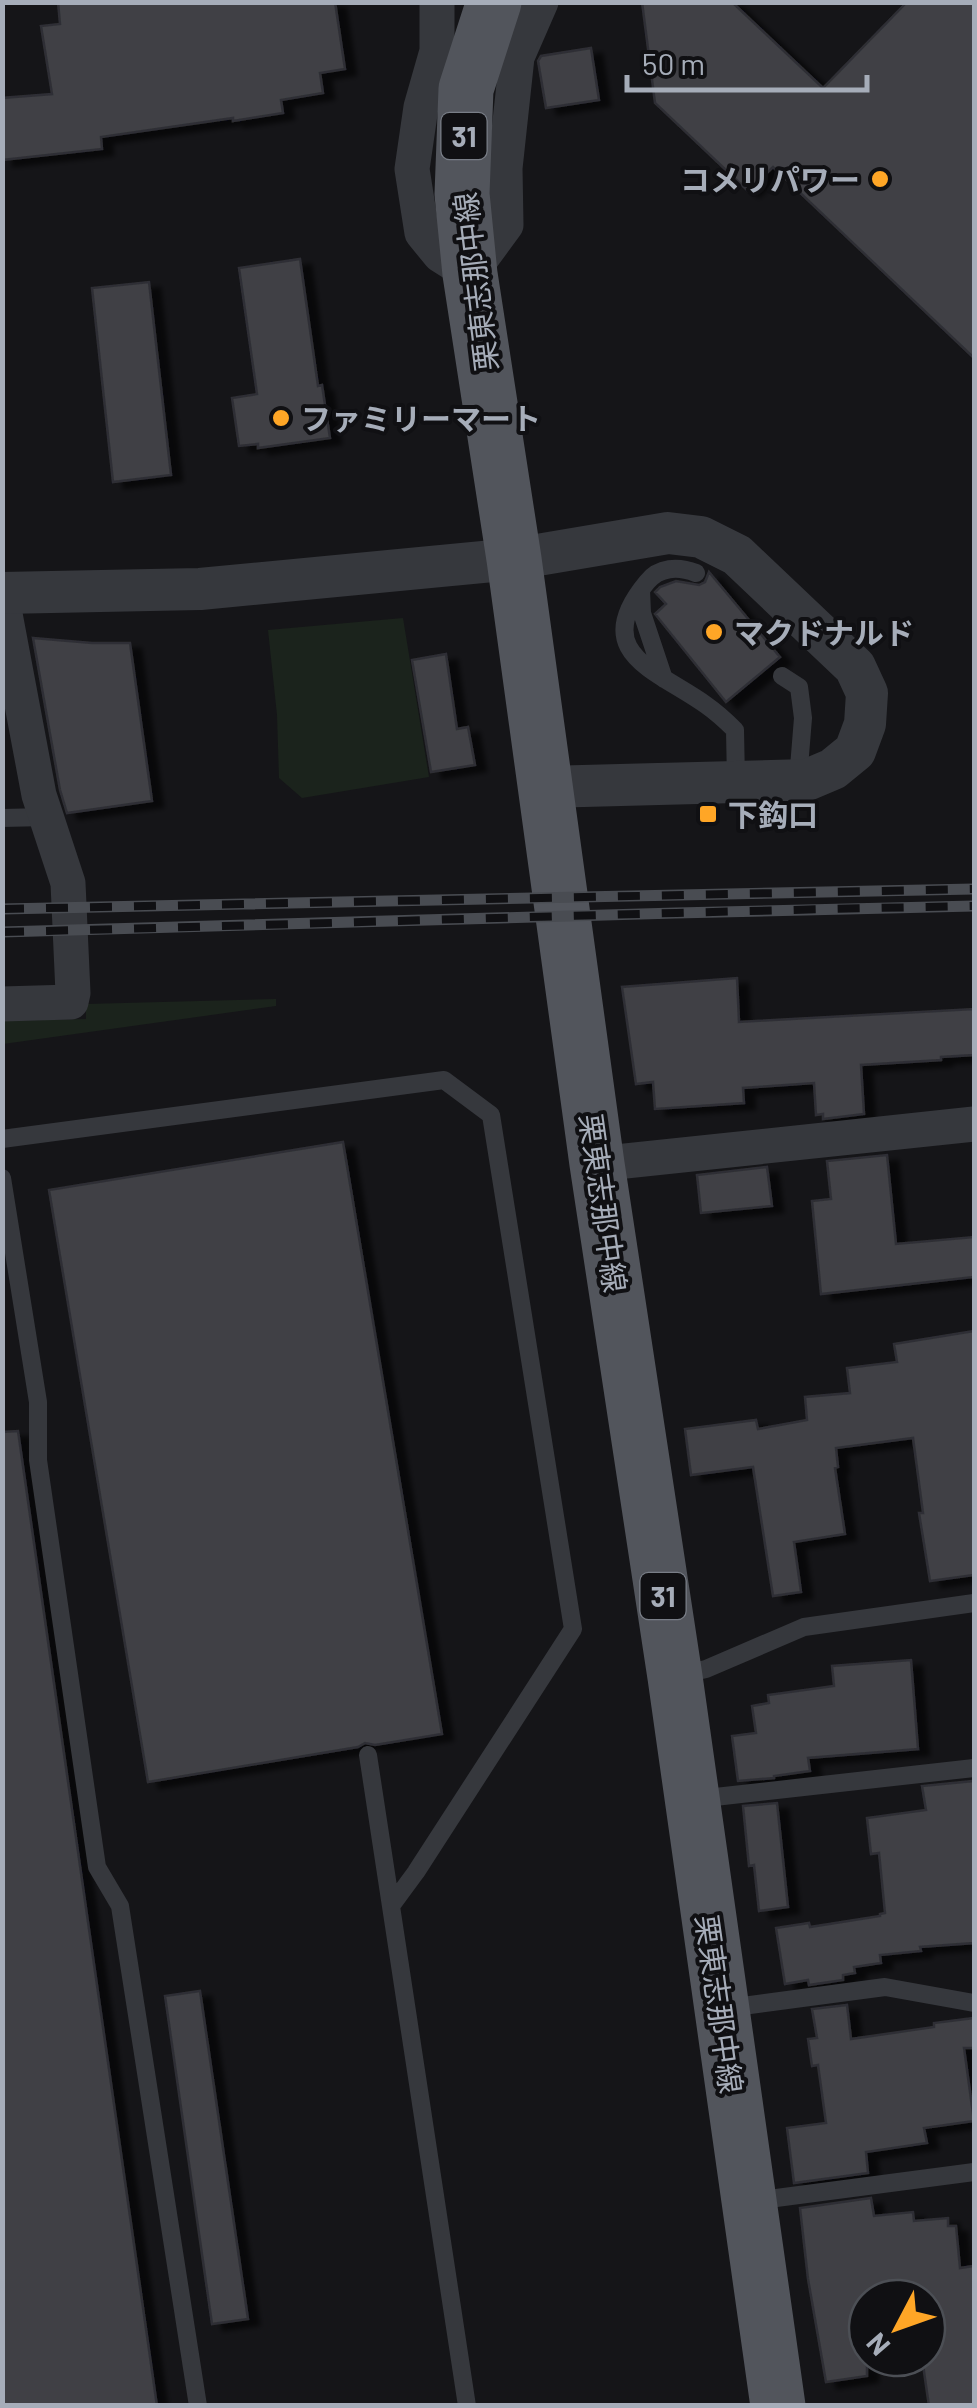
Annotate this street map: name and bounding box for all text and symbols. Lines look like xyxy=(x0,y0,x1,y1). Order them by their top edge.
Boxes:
scale bar xyxy=(627,30,867,92)
text: 50 m xyxy=(642,45,705,81)
road number: 31 xyxy=(442,113,486,159)
place label: コメリパワー xyxy=(680,161,860,197)
marker: コメリパワー xyxy=(869,168,891,190)
street label: 栗東志那中線 xyxy=(446,190,504,374)
place label: ファミリーマート xyxy=(301,400,541,436)
marker: ファミリーマート xyxy=(270,407,292,429)
place label: マクドナルド xyxy=(734,614,914,650)
marker: マクドナルド xyxy=(703,621,725,643)
place label: 下鈎口 xyxy=(728,796,818,832)
marker: 下鈎口 xyxy=(697,803,719,825)
street label: 栗東志那中線 xyxy=(574,1111,634,1295)
road number: 31 xyxy=(640,1573,686,1619)
street label: 栗東志那中線 xyxy=(690,1912,750,2096)
north arrow xyxy=(847,2278,947,2378)
text: N xyxy=(858,2327,896,2363)

